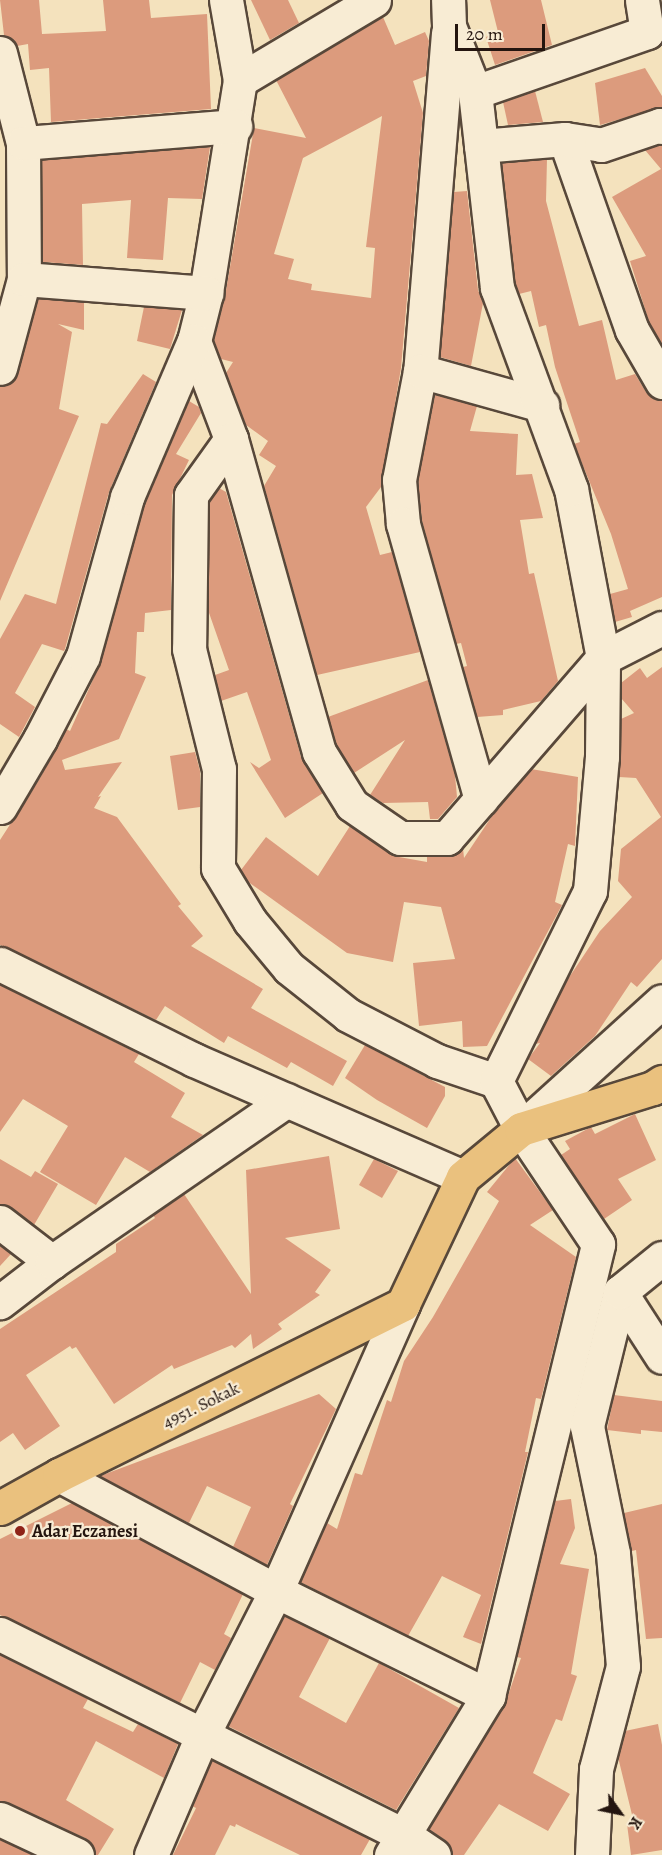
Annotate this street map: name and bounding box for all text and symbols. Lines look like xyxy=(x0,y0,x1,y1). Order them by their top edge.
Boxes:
scale bar xyxy=(458,12,548,50)
text: 20 m xyxy=(466,22,503,46)
street label: 4951. Sokak xyxy=(159,1377,243,1433)
place label: Adar Eczanesi xyxy=(32,1520,138,1542)
marker: Adar Eczanesi xyxy=(13,1524,27,1538)
north arrow xyxy=(590,1783,650,1843)
text: K xyxy=(623,1812,647,1833)

